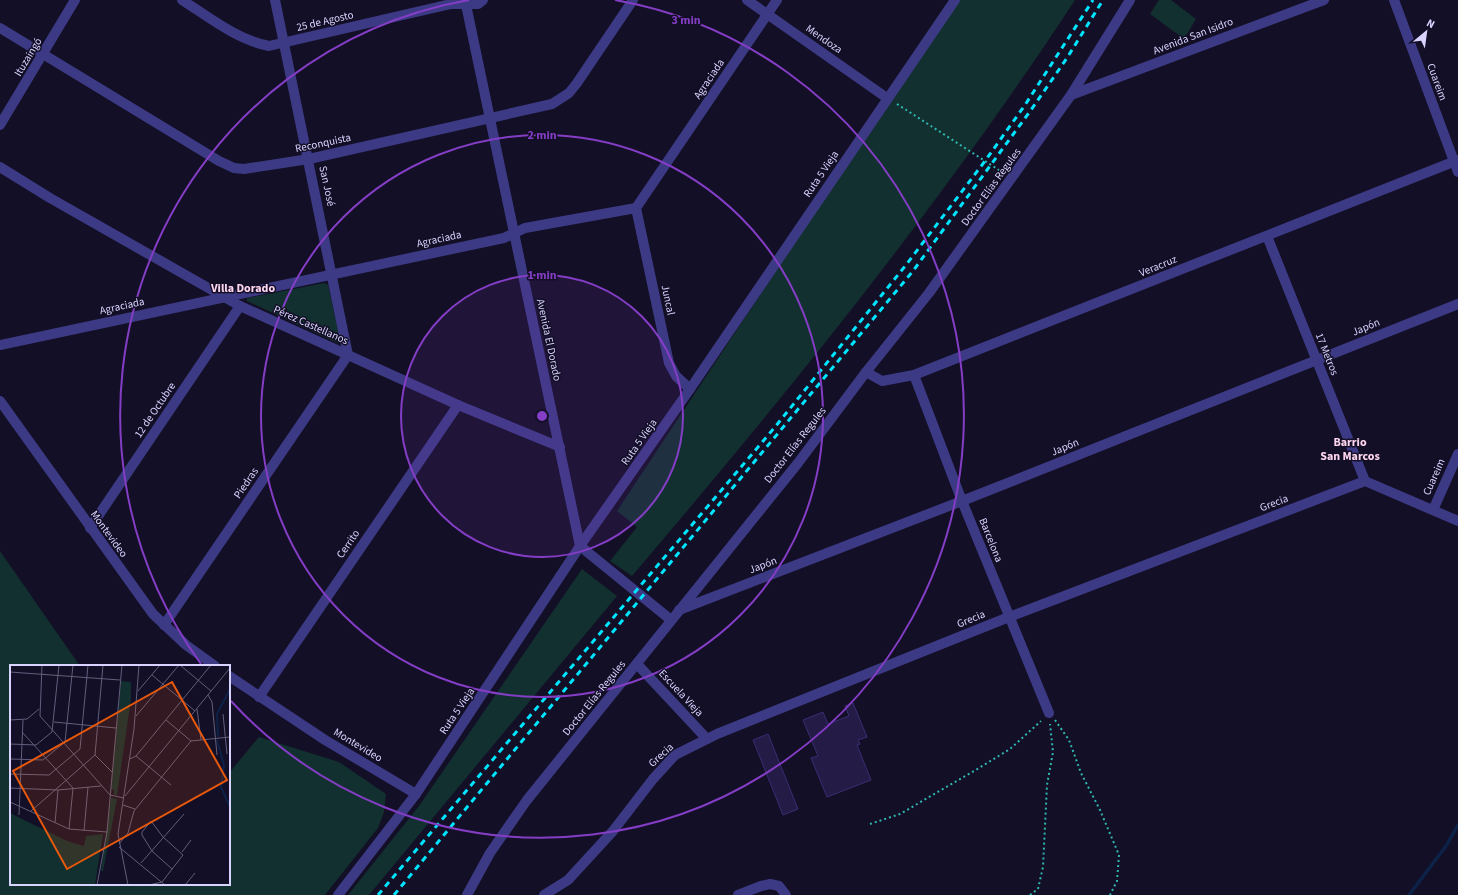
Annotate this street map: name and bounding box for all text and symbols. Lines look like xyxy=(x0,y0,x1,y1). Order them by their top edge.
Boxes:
street label: 25 de Agosto xyxy=(295,7,355,35)
text: 3 min xyxy=(671,12,701,29)
north arrow xyxy=(1406,12,1446,52)
street label: Avenida San Isidro xyxy=(1151,14,1235,58)
text: N xyxy=(1424,15,1437,32)
street label: Mendoza xyxy=(803,21,845,57)
street label: Ituzaingó xyxy=(11,35,45,79)
street label: Agraciada xyxy=(690,56,728,102)
street label: Cuareim xyxy=(1423,61,1451,103)
text: 2 min xyxy=(527,127,557,144)
street label: Reconquista xyxy=(294,130,352,156)
street label: Doctor Elías Regules xyxy=(958,145,1025,229)
street label: Ruta 5 Vieja xyxy=(800,148,842,200)
street label: San José xyxy=(315,164,339,208)
street label: Agraciada xyxy=(415,227,463,251)
street label: Veracruz xyxy=(1137,252,1179,280)
text: 1 min xyxy=(527,267,557,284)
district label: Villa Dorado xyxy=(210,280,275,297)
street label: Juncal xyxy=(657,284,679,317)
street label: Agraciada xyxy=(98,294,146,318)
street label: Avenida El Dorado xyxy=(533,297,565,383)
street label: Pérez Castellanos xyxy=(271,302,351,348)
street label: Japón xyxy=(1350,315,1382,339)
street label: 17 Metros xyxy=(1312,331,1342,378)
street label: 12 de Octubre xyxy=(131,379,179,441)
street label: Doctor Elías Regules xyxy=(761,404,830,486)
centre of rings xyxy=(535,409,549,423)
street label: Ruta 5 Vieja xyxy=(618,416,660,468)
district label: Barrio San Marcos xyxy=(1320,434,1380,465)
street label: Japón xyxy=(1049,435,1081,459)
street label: Cuareim xyxy=(1419,456,1449,498)
street label: Piedras xyxy=(230,464,262,501)
street label: Grecia xyxy=(1258,491,1290,515)
street label: Montevideo xyxy=(87,508,131,560)
street label: Barcelona xyxy=(975,516,1007,564)
street label: Cerrito xyxy=(333,527,363,561)
street label: Japón xyxy=(747,553,779,577)
street label: Grecia xyxy=(955,607,987,631)
street label: Doctor Elías Regules xyxy=(559,657,629,739)
inset map xyxy=(10,665,230,885)
street label: Escuela Vieja xyxy=(655,666,707,720)
street label: Ruta 5 Vieja xyxy=(436,685,478,737)
street label: Montevideo xyxy=(331,725,385,765)
street label: Grecia xyxy=(645,740,677,770)

